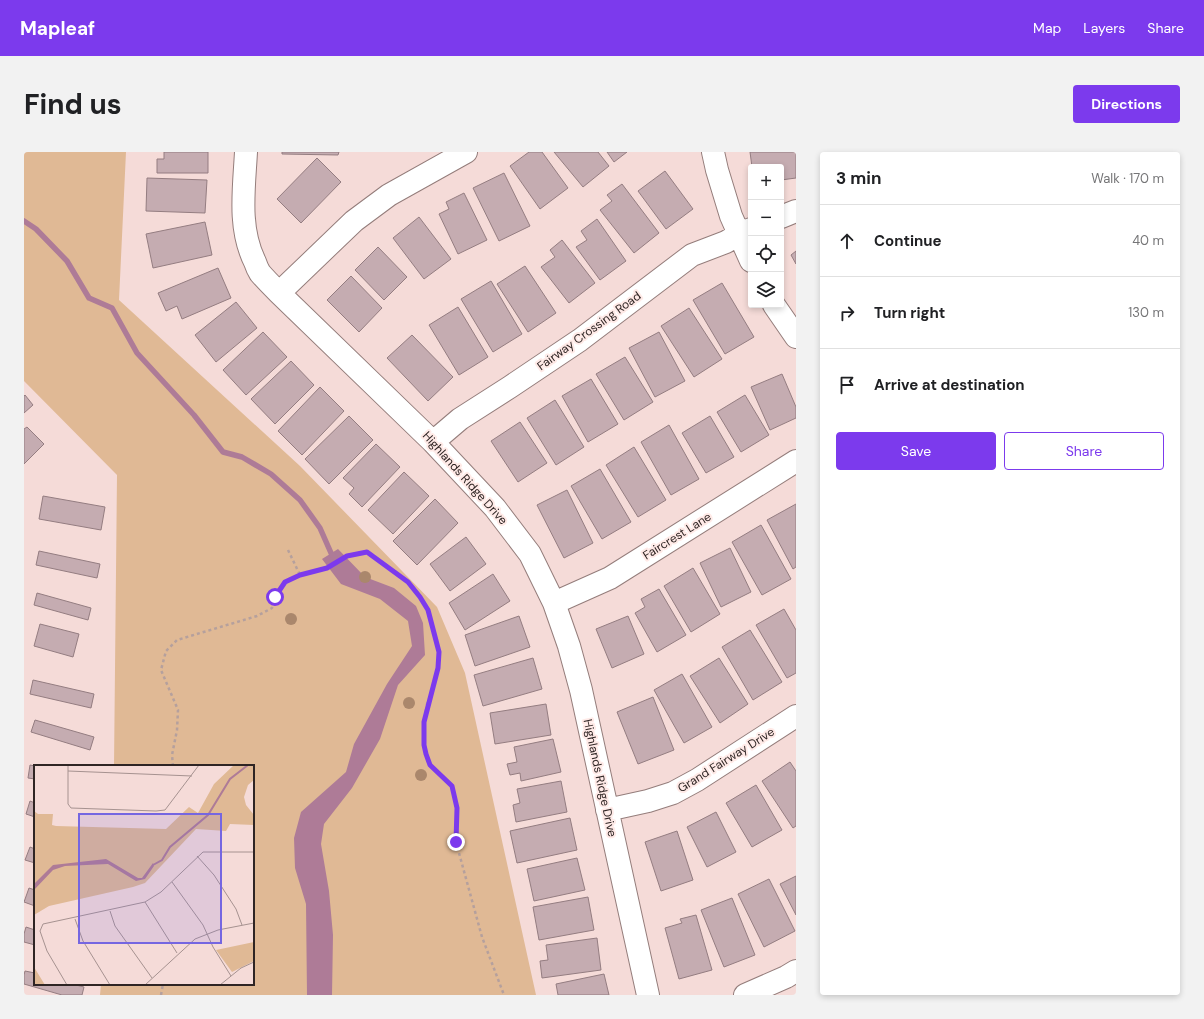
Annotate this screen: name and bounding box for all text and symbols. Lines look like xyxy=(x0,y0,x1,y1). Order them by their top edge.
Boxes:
text: Mapleaf xyxy=(20,16,95,41)
text: Map xyxy=(1033,19,1061,37)
text: Layers xyxy=(1083,19,1125,37)
text: Share xyxy=(1147,19,1184,37)
button: Directions xyxy=(1073,85,1180,123)
text: Find us xyxy=(24,86,122,123)
map controls xyxy=(748,164,784,308)
button: + xyxy=(748,164,784,200)
text: 3 min xyxy=(836,167,881,189)
text: Walk · 170 m xyxy=(1091,170,1164,187)
button: − xyxy=(748,200,784,236)
icon: ahead xyxy=(836,230,858,252)
text: Continue xyxy=(874,231,942,251)
text: 40 m xyxy=(1132,232,1164,249)
button: locate xyxy=(748,236,784,272)
button: layers xyxy=(748,272,784,308)
street label: Fairway Crossing Road xyxy=(534,288,644,374)
icon: right xyxy=(836,302,858,324)
text: Turn right xyxy=(874,303,945,323)
text: 130 m xyxy=(1128,304,1164,321)
icon: arrive xyxy=(836,374,858,396)
text: Arrive at destination xyxy=(874,375,1025,395)
street label: Highlands Ridge Drive xyxy=(419,428,511,528)
button: Save xyxy=(836,432,996,470)
button: Share xyxy=(1004,432,1164,470)
street label: Faircrest Lane xyxy=(640,509,714,563)
route start xyxy=(266,588,284,606)
street label: Highlands Ridge Drive xyxy=(580,718,620,838)
street label: Grand Fairway Drive xyxy=(675,724,777,796)
inset map xyxy=(34,765,254,985)
route end xyxy=(447,833,465,851)

